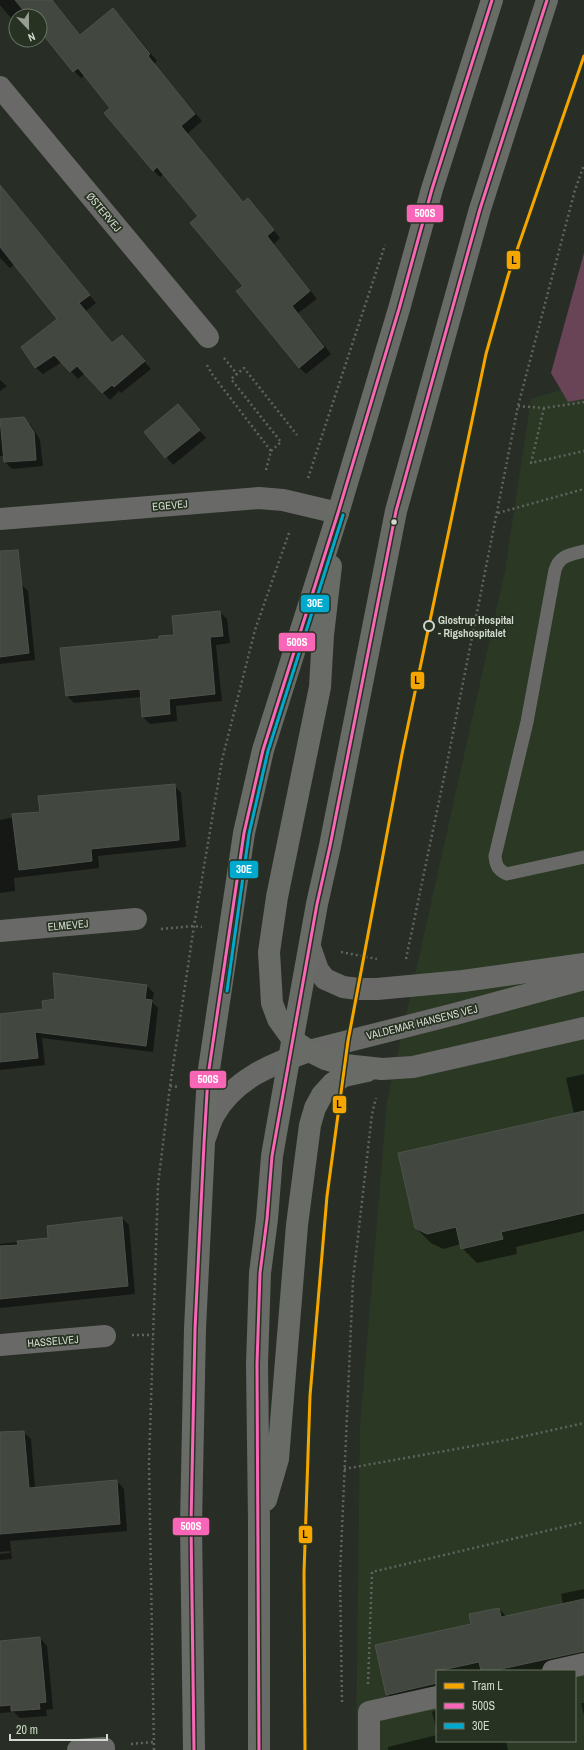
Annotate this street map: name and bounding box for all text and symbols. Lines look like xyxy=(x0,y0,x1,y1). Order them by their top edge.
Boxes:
north arrow xyxy=(8,8,48,48)
text: N xyxy=(26,30,37,45)
street label: ØSTERVEJ xyxy=(83,189,125,235)
line badge: 500S xyxy=(406,204,444,223)
text: 500S xyxy=(414,206,436,220)
line badge: L xyxy=(506,250,521,270)
text: L xyxy=(511,253,517,267)
street label: EGEVEJ xyxy=(152,496,188,514)
unlabelled marker xyxy=(389,517,399,527)
line badge: 30E xyxy=(300,594,330,613)
text: 30E xyxy=(307,596,323,610)
place label: Glostrup Hospital - Rigshospitalet xyxy=(438,613,514,640)
marker: Glostrup Hospital - Rigshospitalet xyxy=(423,620,435,632)
line badge: 500S xyxy=(278,632,316,652)
text: 500S xyxy=(286,635,308,649)
line badge: L xyxy=(410,671,425,690)
text: L xyxy=(414,673,420,687)
line badge: 30E xyxy=(229,860,259,879)
text: 30E xyxy=(236,862,252,876)
street label: ELMEVEJ xyxy=(47,916,89,934)
street label: VALDEMAR HANSENS VEJ xyxy=(365,1001,479,1043)
line badge: 500S xyxy=(189,1070,227,1089)
text: 500S xyxy=(197,1072,219,1086)
line badge: L xyxy=(332,1095,347,1114)
text: L xyxy=(336,1097,342,1111)
street label: HASSELVEJ xyxy=(27,1332,79,1350)
line badge: 500S xyxy=(172,1517,210,1536)
text: 500S xyxy=(180,1519,202,1533)
line badge: L xyxy=(298,1525,313,1544)
text: L xyxy=(302,1527,308,1541)
legend xyxy=(436,1670,576,1742)
text: Tram L xyxy=(472,1678,503,1694)
text: 500S xyxy=(472,1698,495,1714)
scale bar xyxy=(10,1716,107,1742)
text: 30E xyxy=(472,1718,490,1734)
text: 20 m xyxy=(16,1722,38,1738)

